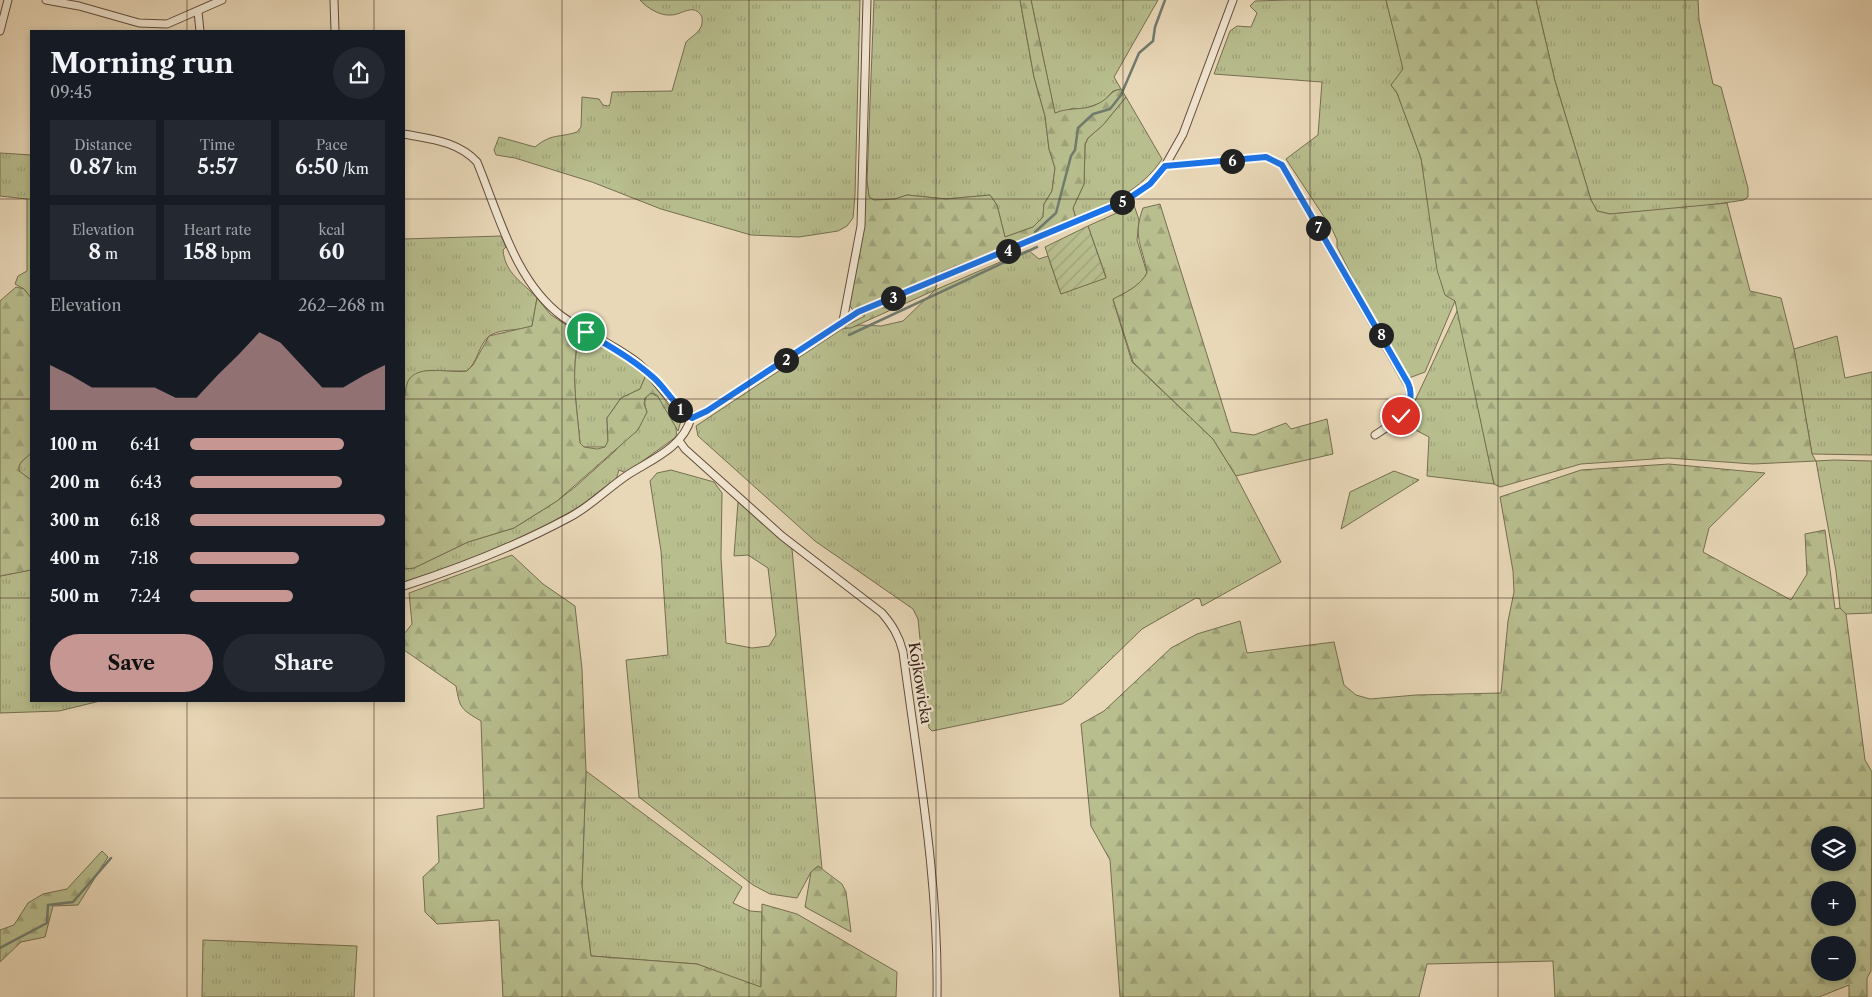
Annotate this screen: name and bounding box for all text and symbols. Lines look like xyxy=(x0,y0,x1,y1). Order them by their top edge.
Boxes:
text: Morning run xyxy=(50,46,234,80)
button: share xyxy=(333,47,385,99)
text: 09:45 xyxy=(50,82,92,102)
text: Distance xyxy=(74,136,132,154)
text: Time xyxy=(200,136,235,154)
text: Pace xyxy=(316,136,348,154)
pin: 6 xyxy=(1220,148,1244,174)
text: 6 xyxy=(1228,152,1237,170)
text: 0.87 xyxy=(69,154,112,179)
text: 5:57 xyxy=(197,154,238,179)
text: 6:50 xyxy=(295,154,339,179)
text: km xyxy=(112,160,137,178)
text: /km xyxy=(339,160,369,178)
pin: 5 xyxy=(1110,190,1134,214)
text: 5 xyxy=(1119,193,1126,211)
pin: 7 xyxy=(1306,216,1330,240)
text: 7 xyxy=(1315,219,1322,237)
text: Elevation xyxy=(72,221,134,239)
text: Heart rate xyxy=(184,221,251,239)
text: kcal xyxy=(319,221,345,239)
pin: 4 xyxy=(996,238,1020,264)
text: 8 xyxy=(88,239,101,264)
text: 158 xyxy=(184,239,218,264)
text: 60 xyxy=(319,239,345,264)
text: 4 xyxy=(1004,242,1013,260)
text: m xyxy=(101,245,118,263)
text: bpm xyxy=(218,245,251,263)
pin: 3 xyxy=(880,286,906,310)
text: 3 xyxy=(890,289,897,307)
text: Elevation xyxy=(50,295,121,315)
text: 262–268 m xyxy=(298,295,385,315)
pin xyxy=(565,311,607,353)
icon: arrive xyxy=(572,318,600,346)
pin: 8 xyxy=(1368,322,1394,348)
text: 8 xyxy=(1377,326,1386,344)
pin: 2 xyxy=(774,348,798,372)
text: 2 xyxy=(782,351,791,369)
pin xyxy=(1380,395,1422,437)
pin: 1 xyxy=(668,398,692,422)
text: 1 xyxy=(677,401,684,419)
icon: check xyxy=(1387,402,1415,430)
text: 100 m xyxy=(50,434,97,454)
text: 6:41 xyxy=(130,434,160,454)
text: 200 m xyxy=(50,472,100,492)
text: 6:43 xyxy=(130,472,162,492)
text: 300 m xyxy=(50,510,99,530)
text: 6:18 xyxy=(130,510,160,530)
text: 400 m xyxy=(50,548,100,568)
text: 7:18 xyxy=(130,548,159,568)
text: 500 m xyxy=(50,586,99,606)
text: 7:24 xyxy=(130,586,161,606)
button: Save xyxy=(50,634,213,692)
button: Share xyxy=(223,634,385,692)
street label: Kojkowicka xyxy=(905,641,936,725)
map controls xyxy=(1811,826,1856,981)
button: layers xyxy=(1811,826,1856,871)
button: + xyxy=(1811,881,1856,926)
button: − xyxy=(1811,936,1856,981)

